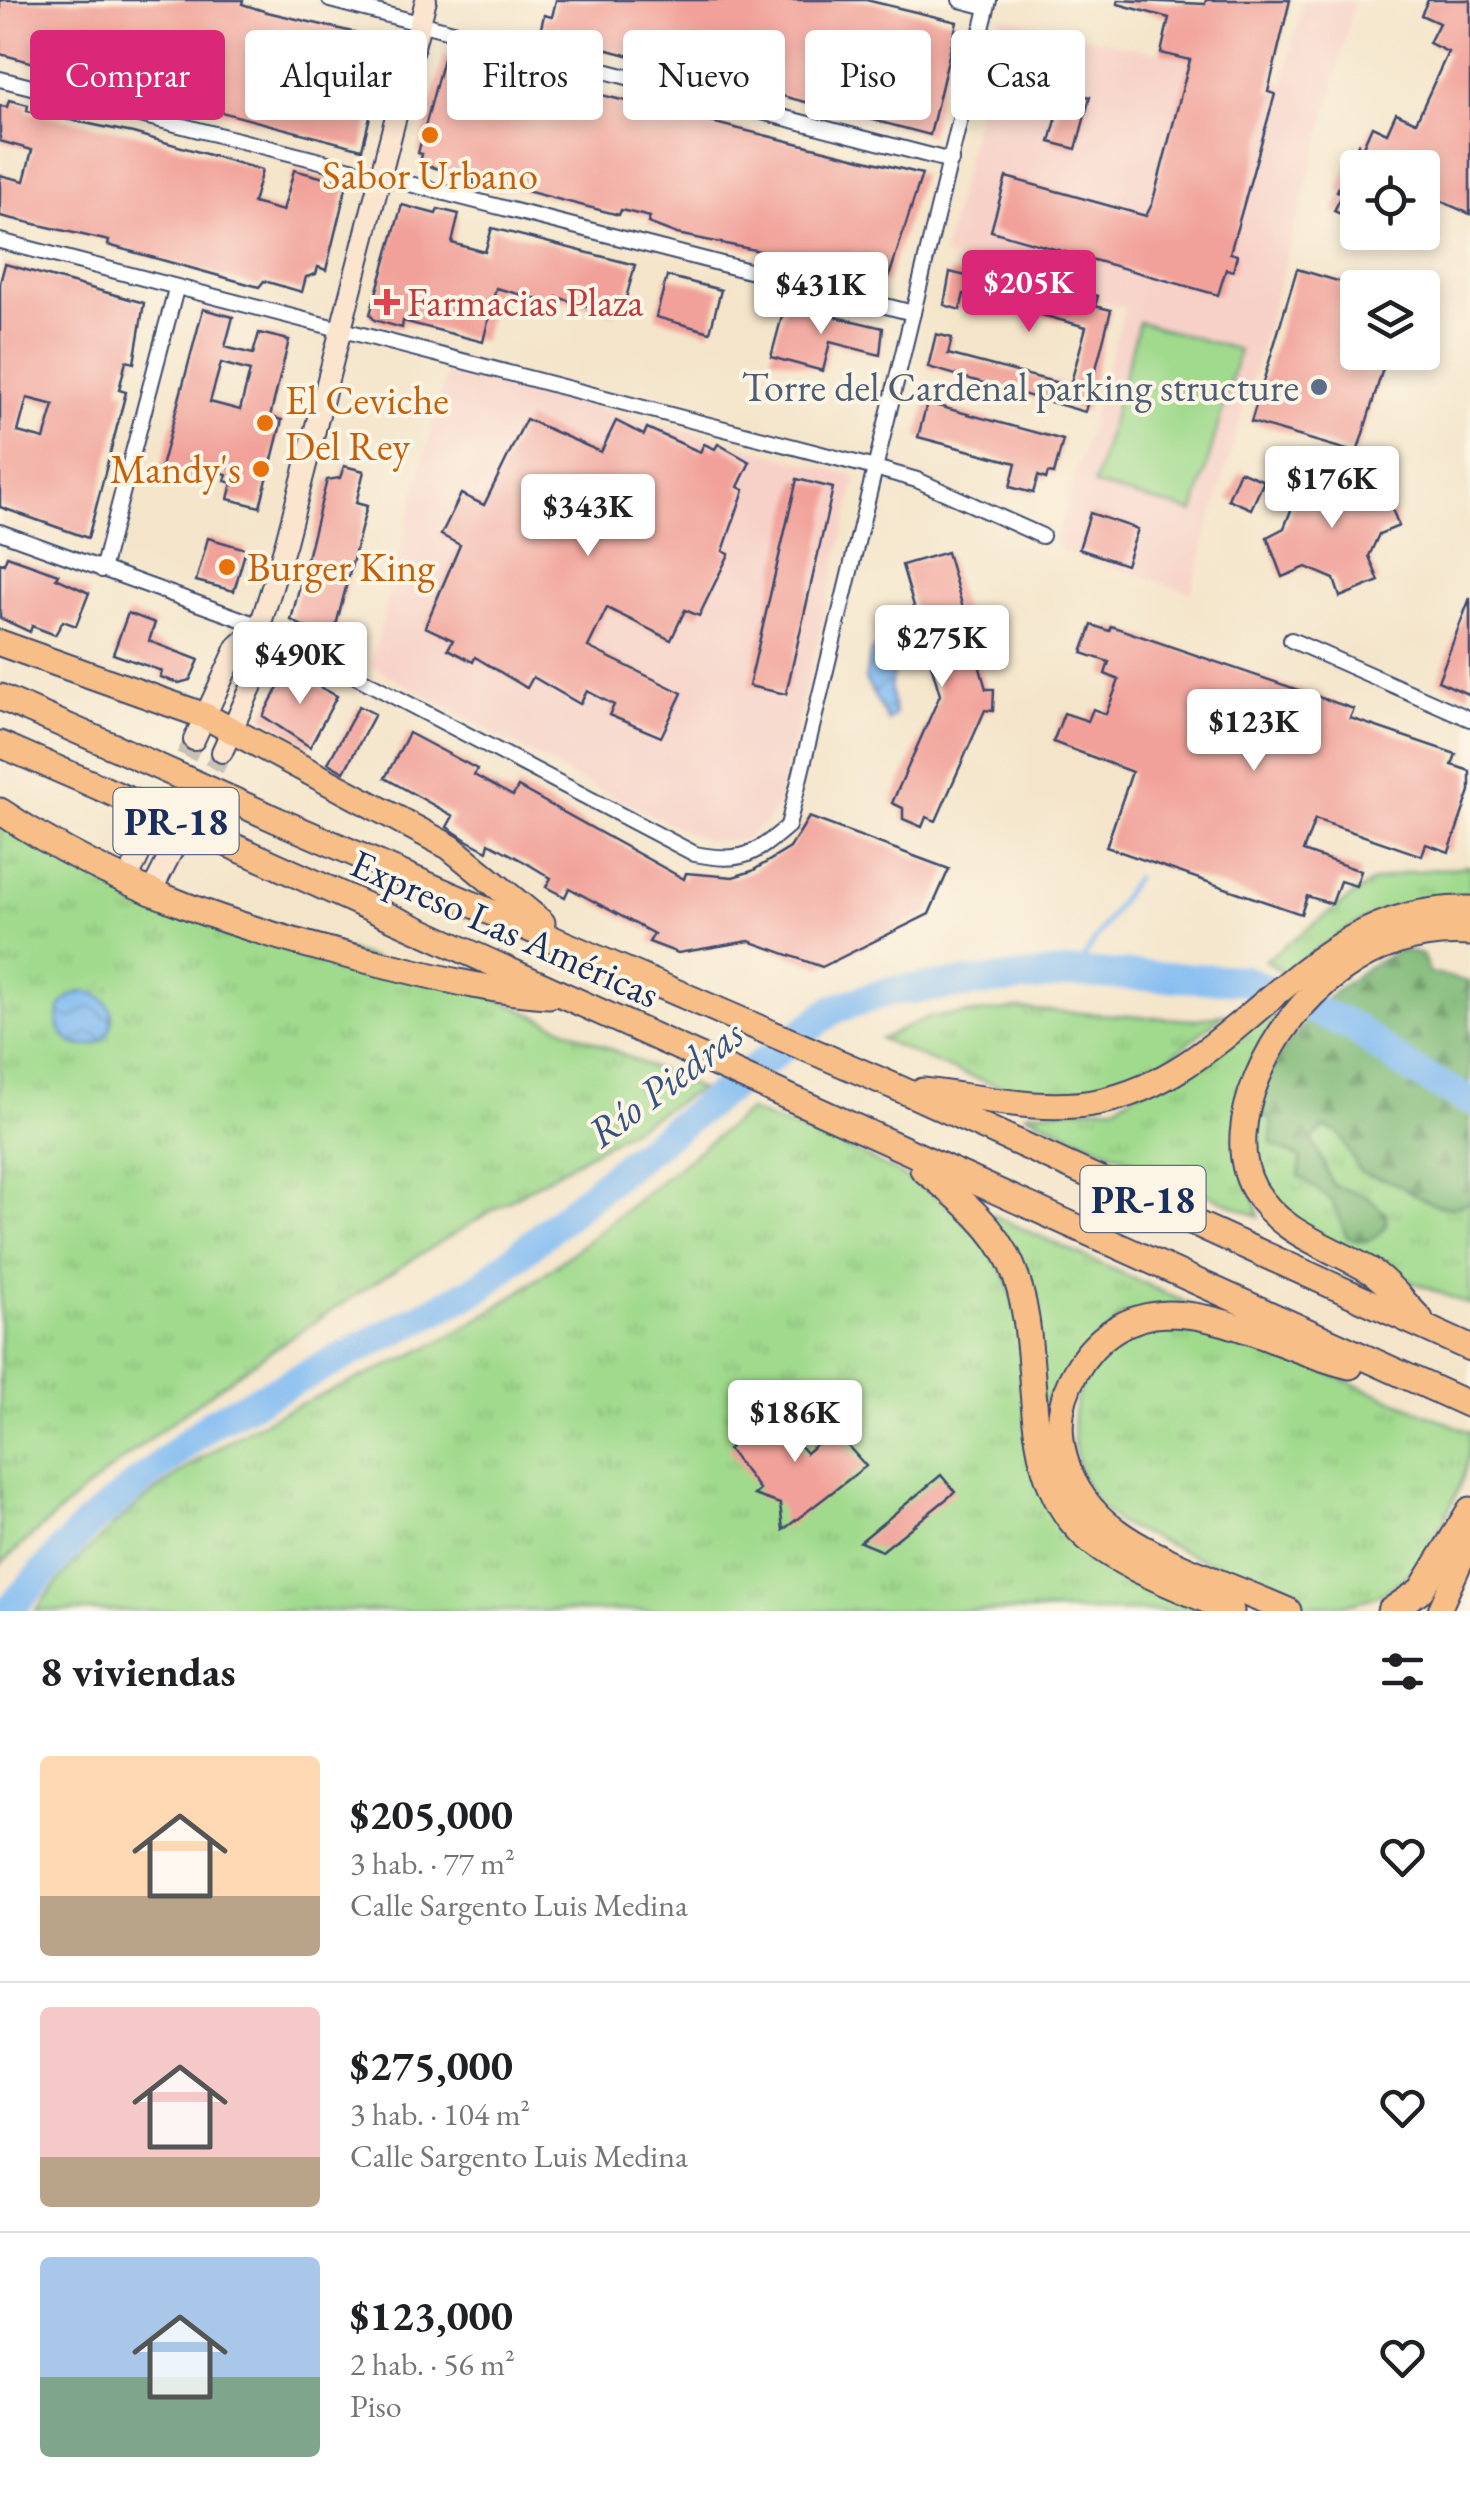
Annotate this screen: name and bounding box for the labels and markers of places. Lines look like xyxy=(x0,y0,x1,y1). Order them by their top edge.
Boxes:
marker: Sabor Urbano xyxy=(419,124,441,146)
place label: Sabor Urbano xyxy=(322,149,538,201)
pin: $205K xyxy=(959,250,1099,335)
pin: $431K xyxy=(751,252,891,337)
place label: Farmacias Plaza xyxy=(407,276,644,328)
marker: Farmacias Plaza xyxy=(376,291,398,313)
place label: Torre del Cardenal parking structure xyxy=(741,361,1299,413)
place label: El Ceviche Del Rey xyxy=(285,374,449,472)
marker: Torre del Cardenal parking structure xyxy=(1308,376,1330,398)
marker: El Ceviche Del Rey xyxy=(254,412,276,434)
place label: Mandy's xyxy=(110,443,241,495)
pin: $176K xyxy=(1262,446,1402,531)
marker: Mandy's xyxy=(250,458,272,480)
pin: $343K xyxy=(518,474,658,559)
place label: Burger King xyxy=(247,541,435,593)
marker: Burger King xyxy=(216,556,238,578)
pin: $275K xyxy=(872,605,1012,690)
pin: $490K xyxy=(230,622,370,707)
pin: $123K xyxy=(1184,689,1324,774)
pin: $186K xyxy=(725,1380,865,1465)

